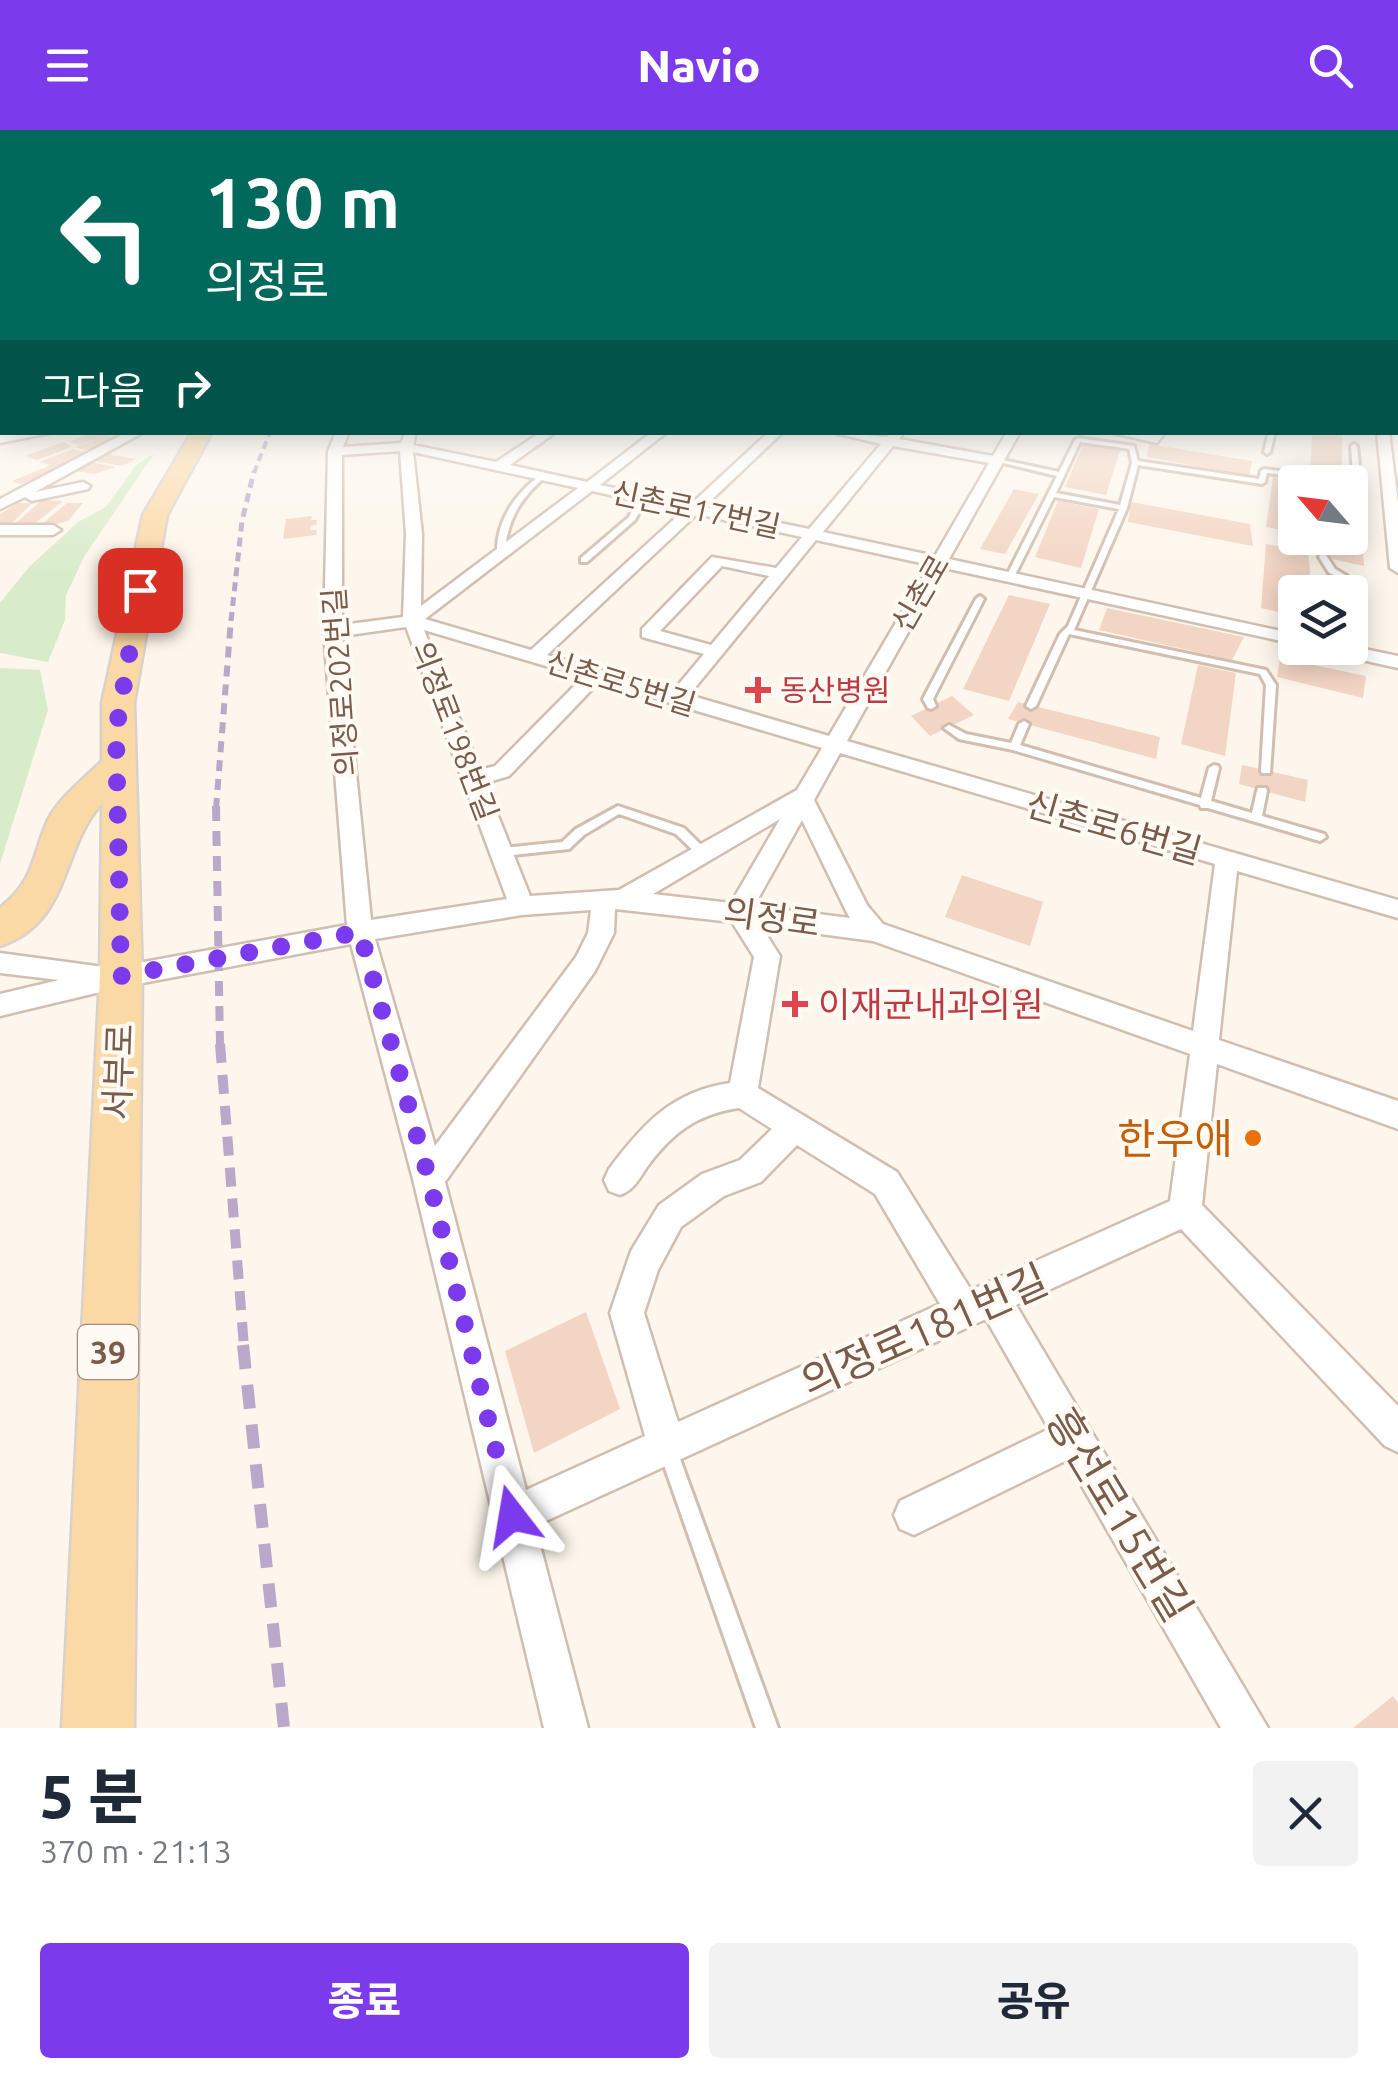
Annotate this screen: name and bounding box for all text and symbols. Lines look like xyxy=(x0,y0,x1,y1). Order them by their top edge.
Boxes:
icon: menu xyxy=(40,38,95,93)
icon: search xyxy=(1303,38,1358,93)
text: Navio xyxy=(637,40,761,91)
text: 130 m xyxy=(205,163,400,241)
icon: left xyxy=(40,170,170,300)
text: 의정로 xyxy=(205,255,329,306)
icon: right xyxy=(165,360,220,415)
text: 그다음 xyxy=(40,369,145,411)
north arrow xyxy=(1278,465,1368,555)
map controls xyxy=(1278,465,1368,665)
street label: 신촌로17번길 xyxy=(608,475,784,543)
pin xyxy=(98,548,183,633)
street label: 신촌로 xyxy=(885,549,955,637)
icon: arrive xyxy=(113,563,168,618)
button: layers xyxy=(1278,575,1368,665)
street label: 의정로202번길 xyxy=(316,587,364,777)
street label: 의정로198번길 xyxy=(405,637,505,825)
street label: 신촌로5번길 xyxy=(542,644,700,722)
place label: 동산병원 xyxy=(780,673,890,707)
marker: 동산병원 xyxy=(745,677,771,703)
street label: 신촌로6번길 xyxy=(1022,783,1206,871)
street label: 의정로 xyxy=(721,890,823,944)
place label: 이재균내과의원 xyxy=(818,984,1043,1024)
marker: 이재균내과의원 xyxy=(782,991,808,1017)
street label: 서부로 xyxy=(96,1023,140,1121)
place label: 한우애 xyxy=(1117,1115,1233,1162)
marker: 한우애 xyxy=(1242,1127,1264,1149)
street label: 의정로181번길 xyxy=(794,1255,1054,1405)
road number: 39 xyxy=(78,1325,138,1379)
street label: 흥선로15번길 xyxy=(1038,1399,1202,1629)
position arrow xyxy=(460,1464,564,1568)
button: close xyxy=(1253,1761,1358,1866)
text: 5 분 xyxy=(40,1762,143,1829)
text: 370 m · 21:13 xyxy=(40,1833,232,1869)
button: 종료 xyxy=(40,1943,689,2058)
button: 공유 xyxy=(709,1943,1358,2058)

